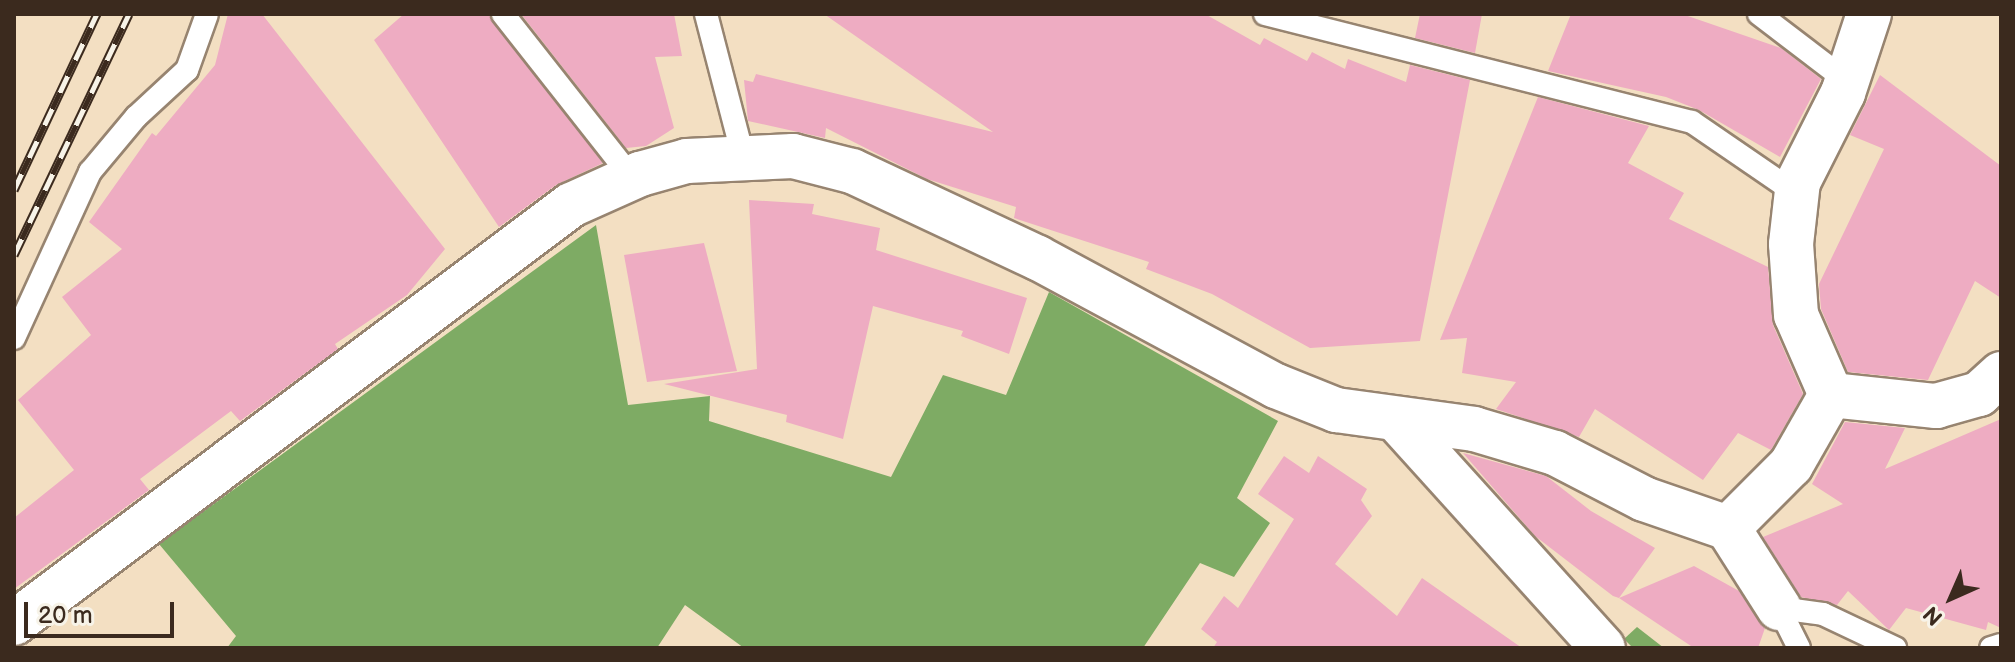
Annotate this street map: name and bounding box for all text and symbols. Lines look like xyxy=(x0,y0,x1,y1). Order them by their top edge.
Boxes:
north arrow xyxy=(1911,558,1991,638)
scale bar xyxy=(28,586,178,636)
text: N xyxy=(1918,600,1949,631)
text: 20 m xyxy=(38,601,93,630)

